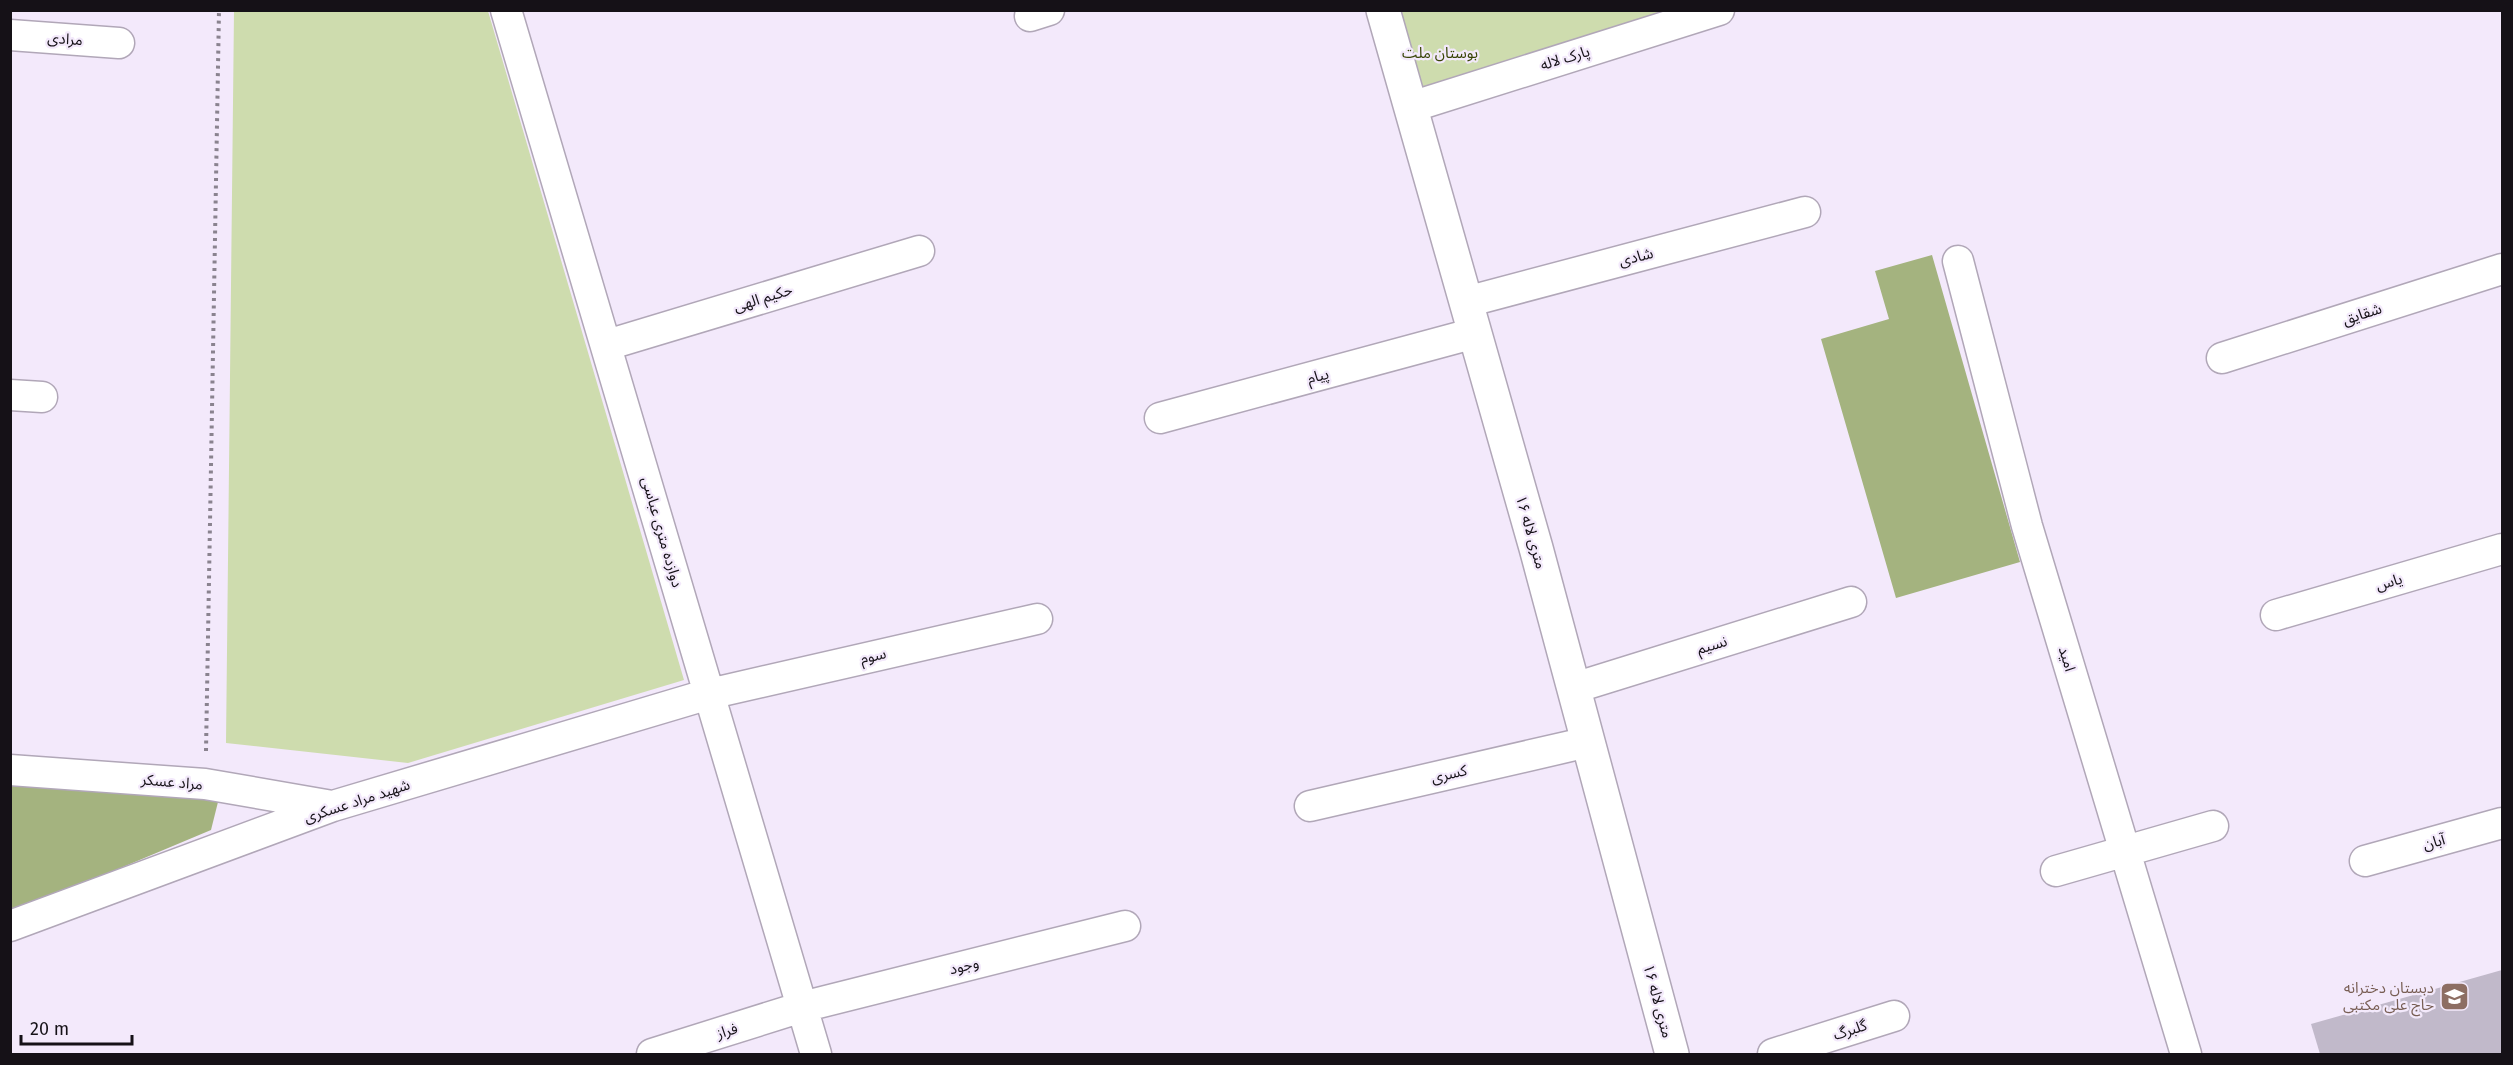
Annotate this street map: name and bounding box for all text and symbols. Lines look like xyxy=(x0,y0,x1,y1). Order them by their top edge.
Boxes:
street label: مرادی xyxy=(47,29,83,49)
street label: پارک لاله xyxy=(1538,42,1592,75)
park label: بوستان ملت xyxy=(1402,44,1478,62)
street label: شادی xyxy=(1617,244,1655,270)
street label: حکیم الهی xyxy=(731,280,795,317)
street label: شقایق xyxy=(2340,299,2384,330)
street label: پیام xyxy=(1305,364,1331,389)
street label: دوازده متری عباسی xyxy=(638,475,686,589)
street label: ۱۶ متری لاله xyxy=(1512,493,1550,571)
street label: یاس xyxy=(2374,570,2404,594)
street label: نسیم xyxy=(1695,632,1730,660)
street label: سوم xyxy=(858,644,888,670)
street label: امید xyxy=(2055,644,2079,674)
street label: کسری xyxy=(1429,761,1469,787)
street label: مراد عسکر xyxy=(139,770,204,794)
street label: شهید مراد عسکری xyxy=(302,775,412,827)
street label: آبان xyxy=(2421,830,2448,854)
street label: وجود xyxy=(947,954,981,978)
street label: ۱۶ متری لاله xyxy=(1639,962,1677,1040)
place label: دبستان دخترانه حاج علی مکتبی xyxy=(2343,979,2434,1017)
school or university icon: دبستان دخترانه حاج علی مکتبی xyxy=(2439,981,2471,1013)
scale bar xyxy=(21,1008,132,1046)
street label: گلبرگ xyxy=(1831,1016,1870,1044)
text: 20 m xyxy=(30,1018,69,1040)
street label: فراز xyxy=(713,1019,740,1043)

